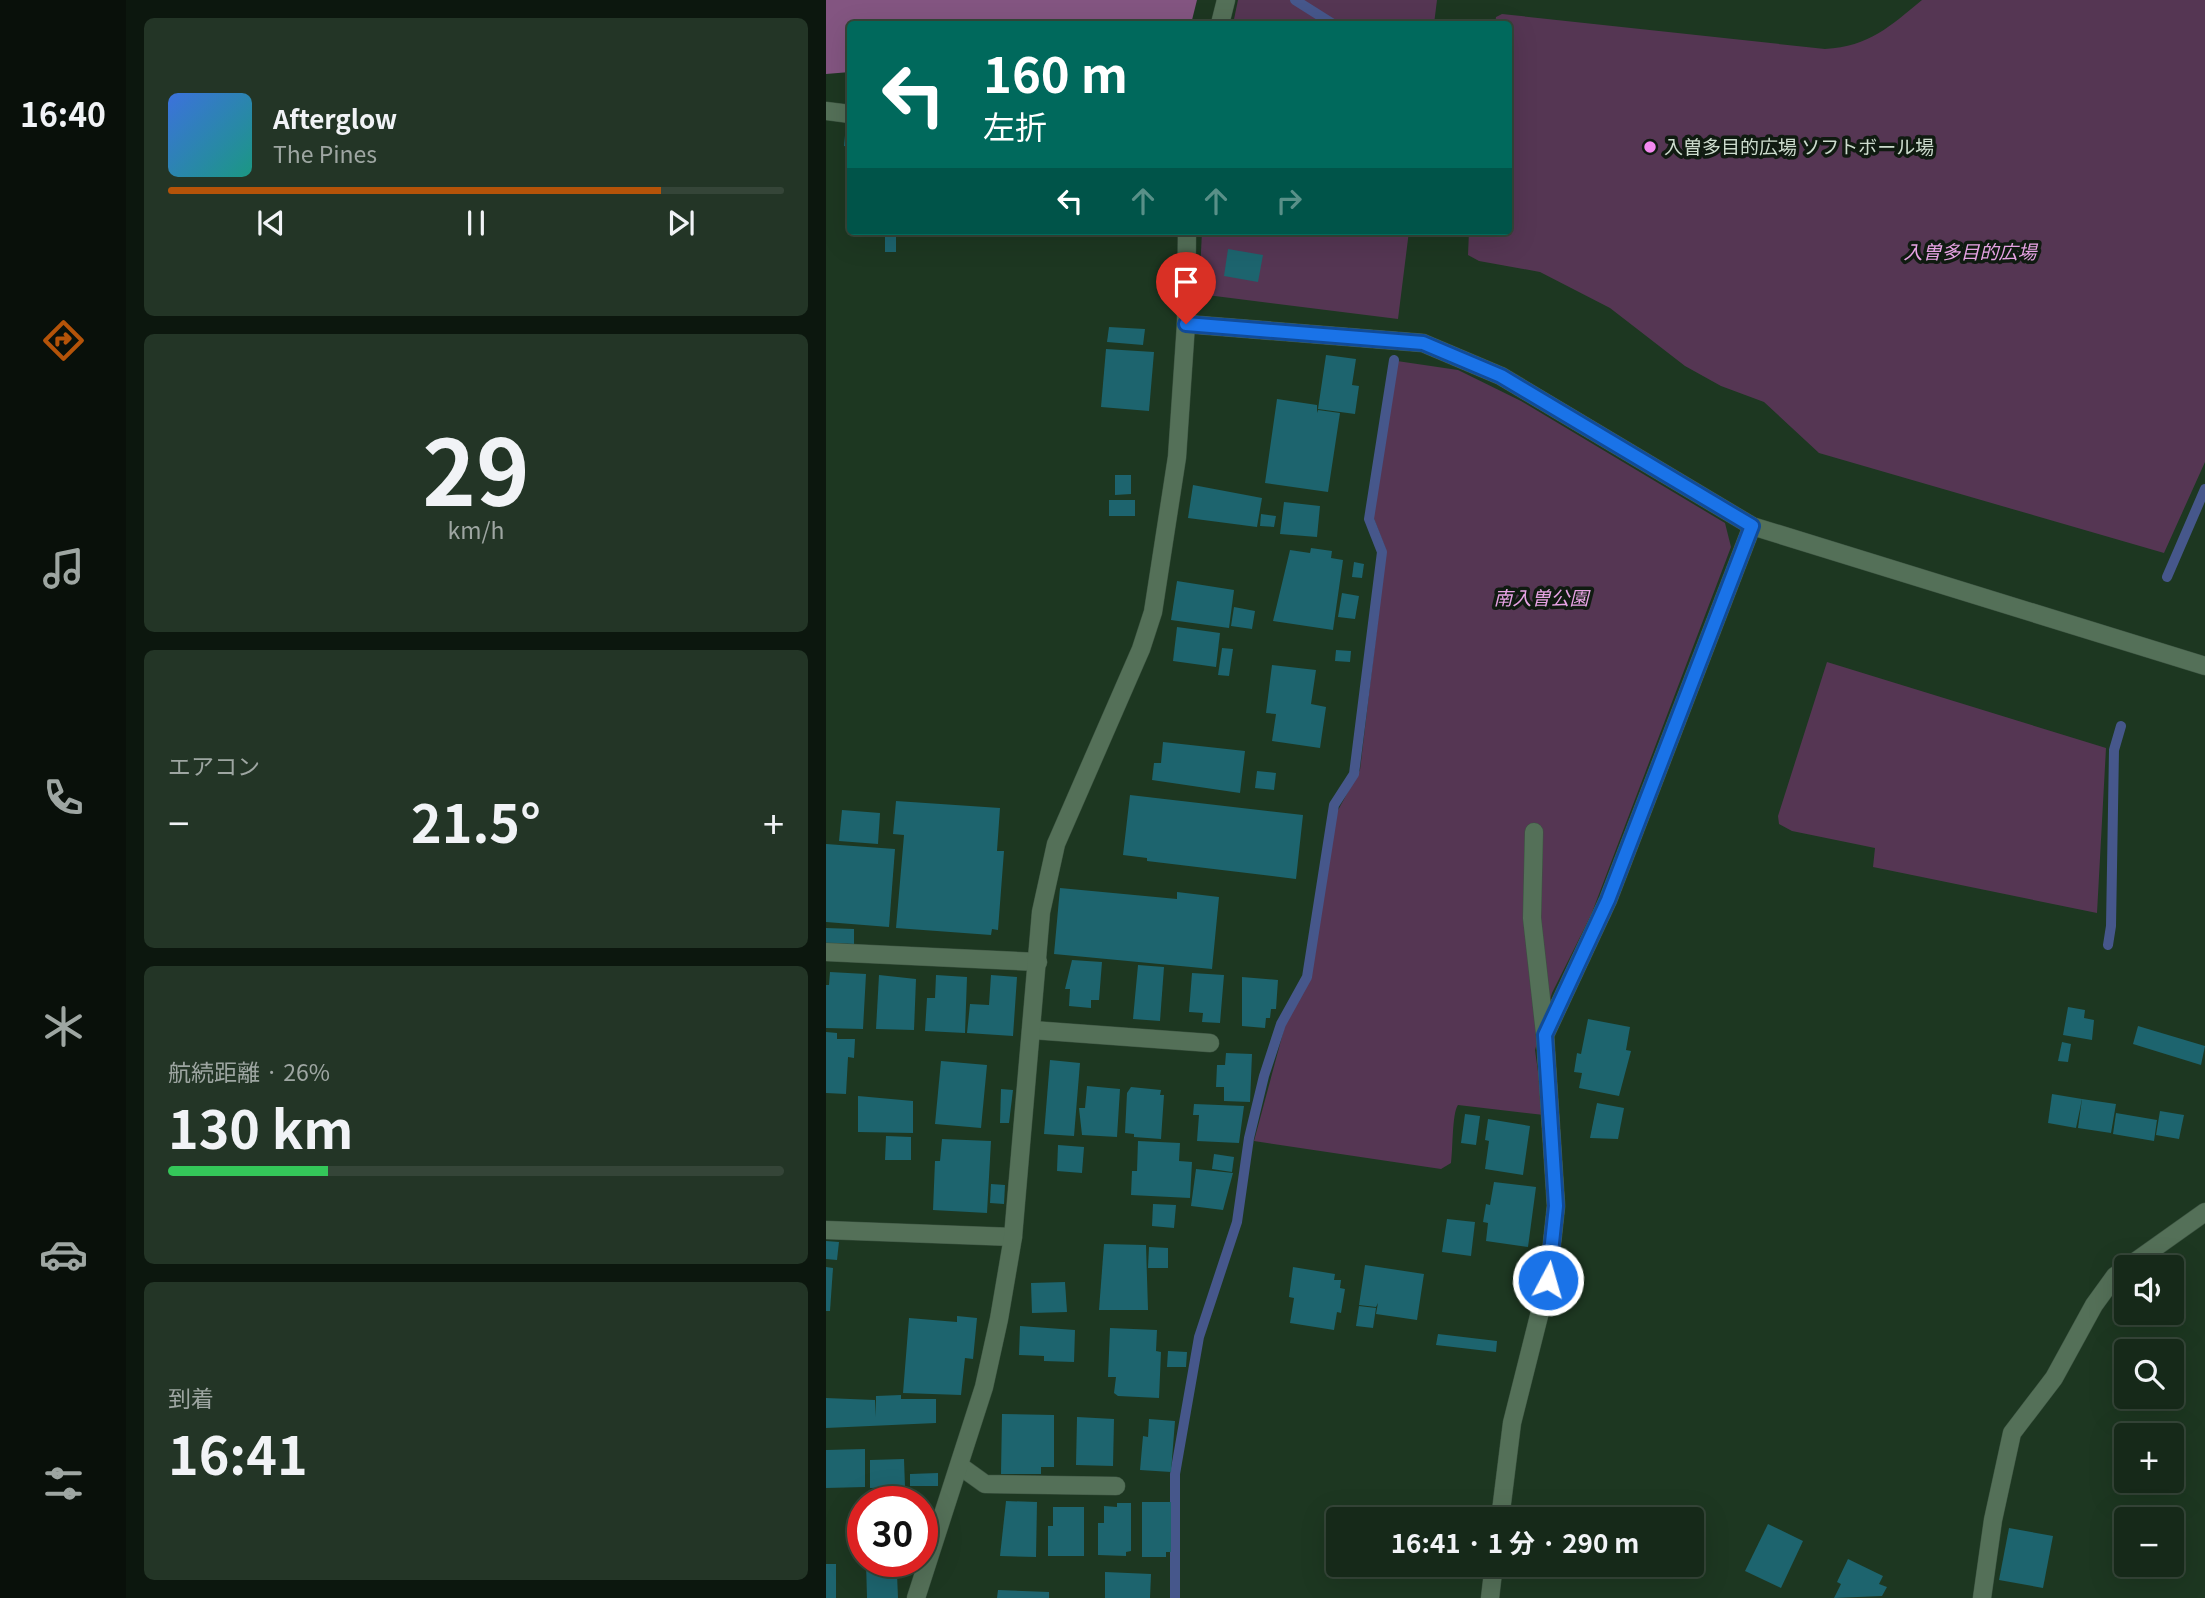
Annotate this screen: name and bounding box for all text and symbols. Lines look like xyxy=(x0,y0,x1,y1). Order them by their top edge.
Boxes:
text: 160 m xyxy=(983,36,1128,107)
icon: left xyxy=(868,49,959,140)
text: 16:40 xyxy=(20,90,106,136)
text: Afterglow xyxy=(273,99,397,136)
text: 左折 xyxy=(983,102,1047,148)
place label: 入曽多目的広場 ソフトボール場 xyxy=(1664,132,1934,159)
text: The Pines xyxy=(273,136,377,170)
marker: 入曽多目的広場 ソフトボール場 xyxy=(1642,139,1658,155)
icon: left xyxy=(1051,182,1089,220)
icon: ahead xyxy=(1124,182,1162,220)
icon: ahead xyxy=(1197,182,1235,220)
icon: right xyxy=(1270,182,1308,220)
icon: previous xyxy=(252,204,290,242)
icon: pause xyxy=(457,204,495,242)
icon: next xyxy=(662,204,700,242)
park label: 入曽多目的広場 xyxy=(1903,237,2038,264)
pin xyxy=(1156,252,1216,324)
icon: arrive xyxy=(1167,263,1205,301)
icon: directions xyxy=(39,316,88,365)
text: 29 xyxy=(422,400,530,532)
text: km/h xyxy=(448,512,504,546)
icon: music xyxy=(39,544,88,593)
park label: 南入曽公園 xyxy=(1493,583,1591,610)
text: エアコン xyxy=(168,748,260,782)
icon: phone xyxy=(39,773,88,822)
text: 21.5° xyxy=(411,783,541,858)
text: − xyxy=(168,794,189,849)
text: + xyxy=(763,794,784,849)
icon: climate xyxy=(39,1002,88,1051)
text: 航続距離 · 26% xyxy=(168,1054,330,1088)
text: 130 km xyxy=(168,1089,353,1164)
icon: car xyxy=(39,1230,88,1279)
position arrow xyxy=(1511,1243,1585,1317)
map controls xyxy=(2114,1255,2184,1577)
button: sound xyxy=(2114,1255,2184,1325)
button: search xyxy=(2114,1339,2184,1409)
text: 到着 xyxy=(168,1380,214,1414)
text: 16:41 xyxy=(168,1415,308,1490)
button: + xyxy=(2114,1423,2184,1493)
icon: filters xyxy=(39,1459,88,1508)
speed limit sign: 30 xyxy=(847,1486,938,1577)
button: − xyxy=(2114,1507,2184,1577)
text: 16:41 · 1 分 · 290 m xyxy=(1391,1523,1639,1560)

